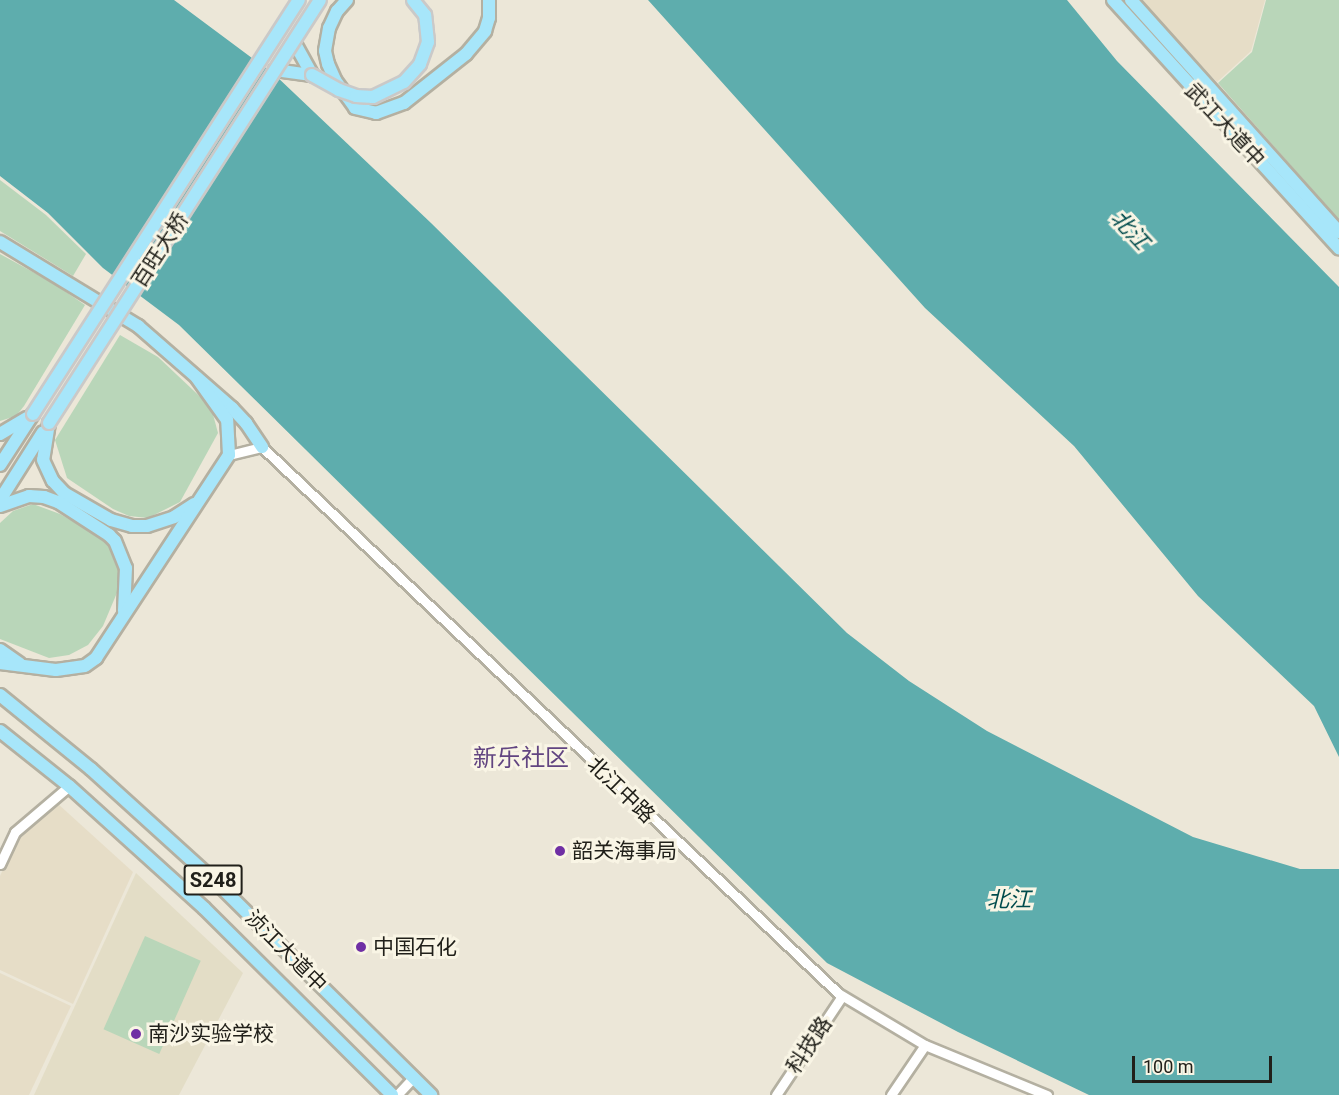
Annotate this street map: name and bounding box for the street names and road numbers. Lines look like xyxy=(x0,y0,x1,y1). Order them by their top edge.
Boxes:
street label: 武江大道中 xyxy=(1180,78,1270,172)
street label: 百旺大桥 xyxy=(127,208,193,292)
street label: 北江中路 xyxy=(582,752,660,828)
road number: S248 xyxy=(183,863,243,897)
street label: 浈江大道中 xyxy=(240,905,332,997)
street label: 科技路 xyxy=(781,1012,837,1078)

